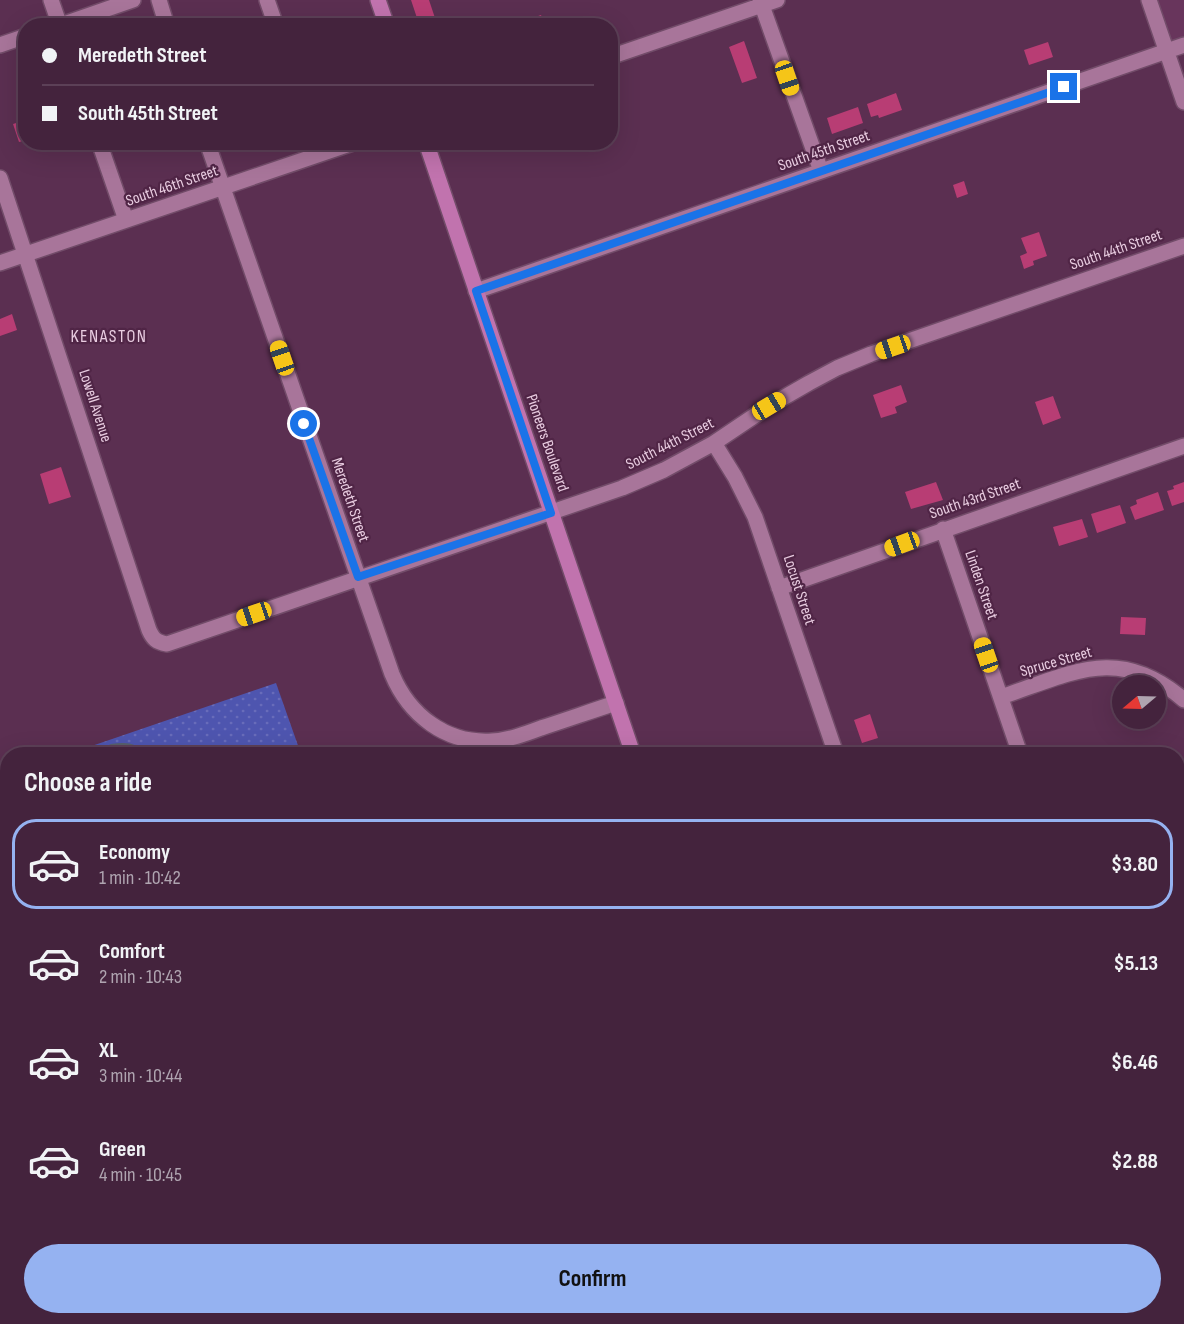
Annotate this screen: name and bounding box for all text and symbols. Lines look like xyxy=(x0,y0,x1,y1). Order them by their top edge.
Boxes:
text: Meredeth Street xyxy=(78,42,206,69)
car xyxy=(773,58,801,98)
route end xyxy=(1050,73,1077,100)
text: South 45th Street xyxy=(78,100,218,127)
street label: South 45th Street xyxy=(776,126,872,176)
street label: South 46th Street xyxy=(123,161,221,211)
street label: South 44th Street xyxy=(1068,225,1165,275)
district label: KENASTON xyxy=(71,326,148,347)
car xyxy=(873,333,913,361)
car xyxy=(268,338,296,378)
street label: Lowell Avenue xyxy=(74,367,116,445)
car xyxy=(749,389,789,423)
street label: Pioneers Boulevard xyxy=(521,392,573,494)
route start xyxy=(290,410,317,437)
street label: South 44th Street xyxy=(623,414,717,474)
street label: Meredeth Street xyxy=(327,455,373,545)
street label: South 43rd Street xyxy=(927,474,1023,523)
car xyxy=(882,529,922,559)
street label: Linden Street xyxy=(960,548,1002,622)
street label: Locust Street xyxy=(779,553,819,627)
car xyxy=(234,600,274,628)
car xyxy=(972,635,1000,675)
street label: Spruce Street xyxy=(1018,643,1094,681)
north arrow xyxy=(1112,675,1166,729)
map controls xyxy=(1112,675,1166,729)
text: Choose a ride xyxy=(24,767,152,799)
icon: car xyxy=(27,837,81,891)
text: Economy xyxy=(99,839,170,866)
text: $3.80 xyxy=(1111,851,1158,878)
text: 1 min · 10:42 xyxy=(99,866,181,890)
icon: car xyxy=(27,936,81,990)
text: Comfort xyxy=(99,938,165,965)
text: $5.13 xyxy=(1113,950,1158,977)
text: 2 min · 10:43 xyxy=(99,965,182,989)
icon: car xyxy=(27,1035,81,1089)
text: XL xyxy=(99,1037,118,1064)
text: $6.46 xyxy=(1111,1049,1158,1076)
text: 3 min · 10:44 xyxy=(99,1064,182,1088)
icon: car xyxy=(27,1134,81,1188)
text: Green xyxy=(99,1136,146,1163)
text: $2.88 xyxy=(1111,1148,1158,1175)
text: 4 min · 10:45 xyxy=(99,1163,182,1187)
button: Confirm xyxy=(24,1244,1161,1313)

